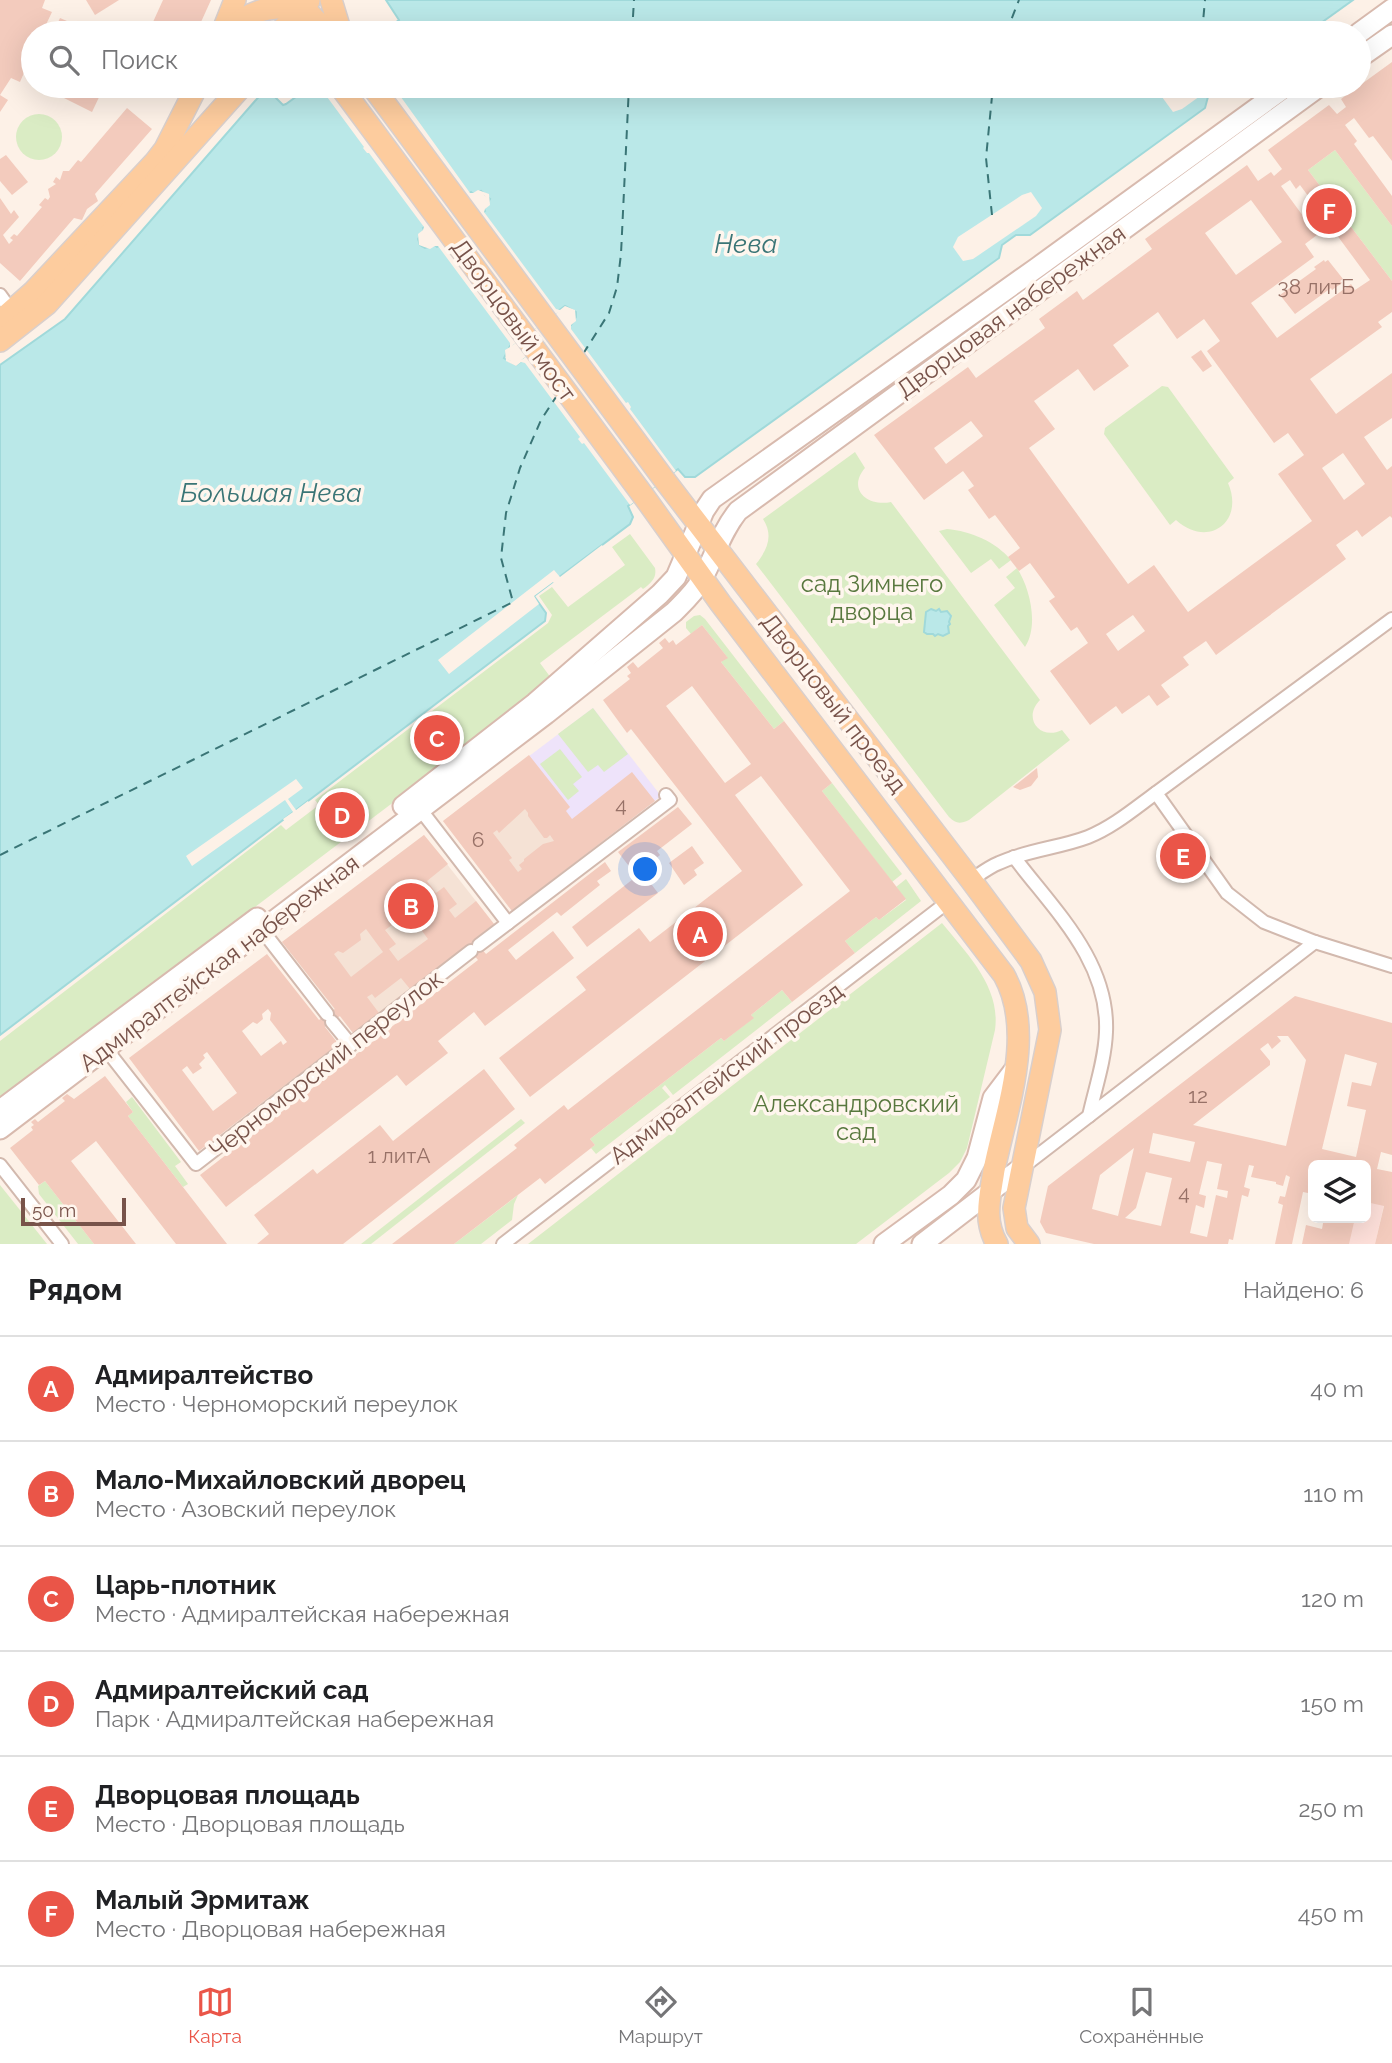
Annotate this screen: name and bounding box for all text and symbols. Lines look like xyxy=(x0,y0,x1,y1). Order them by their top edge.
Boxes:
search box xyxy=(21,21,1371,98)
icon: search xyxy=(45,41,83,79)
text: Поиск xyxy=(101,45,178,75)
pin: F xyxy=(1306,185,1352,237)
street label: Дворцовая набережная xyxy=(891,218,1131,404)
water label: Нева xyxy=(715,229,777,259)
street label: Дворцовый мост xyxy=(445,233,583,407)
house number: 38 литБ xyxy=(1277,274,1355,299)
water label: Большая Нева xyxy=(180,478,362,508)
park label: сад Зимнего дворца xyxy=(801,569,943,626)
street label: Дворцовый проезд xyxy=(755,608,913,798)
pin: C xyxy=(414,712,460,764)
pin: D xyxy=(319,789,365,841)
house number: 4 xyxy=(615,792,627,817)
house number: 6 xyxy=(472,827,484,852)
pin: E xyxy=(1160,830,1206,882)
street label: Адмиралтейская набережная xyxy=(73,848,365,1078)
your location xyxy=(628,852,662,886)
pin: B xyxy=(388,880,434,932)
pin: A xyxy=(677,908,723,960)
street label: Черноморский переулок xyxy=(203,964,449,1164)
street label: Адмиралтейский проезд xyxy=(604,976,848,1170)
house number: 12 xyxy=(1188,1083,1208,1108)
park label: Александровский сад xyxy=(753,1089,959,1146)
house number: 1 литА xyxy=(368,1143,430,1168)
map controls xyxy=(1308,1160,1371,1223)
button: layers xyxy=(1308,1160,1371,1223)
house number: 4 xyxy=(1178,1180,1190,1205)
scale bar xyxy=(21,1195,126,1227)
text: 50 m xyxy=(32,1199,76,1221)
text: Рядом xyxy=(28,1272,122,1307)
text: Найдено: 6 xyxy=(1243,1276,1364,1303)
text: Адмиралтейство xyxy=(95,1360,313,1390)
text: A xyxy=(43,1375,59,1402)
text: 40 m xyxy=(1310,1375,1364,1402)
text: Место · Черноморский переулок xyxy=(95,1390,458,1417)
text: Мало-Михайловский дворец xyxy=(95,1465,466,1495)
text: B xyxy=(43,1480,59,1507)
text: 110 m xyxy=(1303,1480,1364,1507)
text: Место · Азовский переулок xyxy=(95,1495,396,1522)
text: Царь-плотник xyxy=(95,1570,277,1600)
text: C xyxy=(43,1585,59,1612)
text: 120 m xyxy=(1301,1585,1364,1612)
text: Место · Адмиралтейская набережная xyxy=(95,1600,510,1627)
text: Адмиралтейский сад xyxy=(95,1675,369,1705)
text: D xyxy=(43,1690,59,1717)
text: 150 m xyxy=(1301,1690,1364,1717)
text: Парк · Адмиралтейская набережная xyxy=(95,1705,494,1732)
text: Дворцовая площадь xyxy=(95,1780,360,1810)
text: E xyxy=(44,1795,58,1822)
text: 250 m xyxy=(1298,1795,1364,1822)
text: Место · Дворцовая площадь xyxy=(95,1810,405,1837)
text: Малый Эрмитаж xyxy=(95,1885,310,1915)
text: F xyxy=(44,1900,58,1927)
text: 450 m xyxy=(1298,1900,1364,1927)
text: Место · Дворцовая набережная xyxy=(95,1915,446,1942)
tab: Карта xyxy=(188,1983,242,2047)
tab: Маршрут xyxy=(618,1983,703,2047)
tab: Сохранённые xyxy=(1079,1983,1204,2047)

